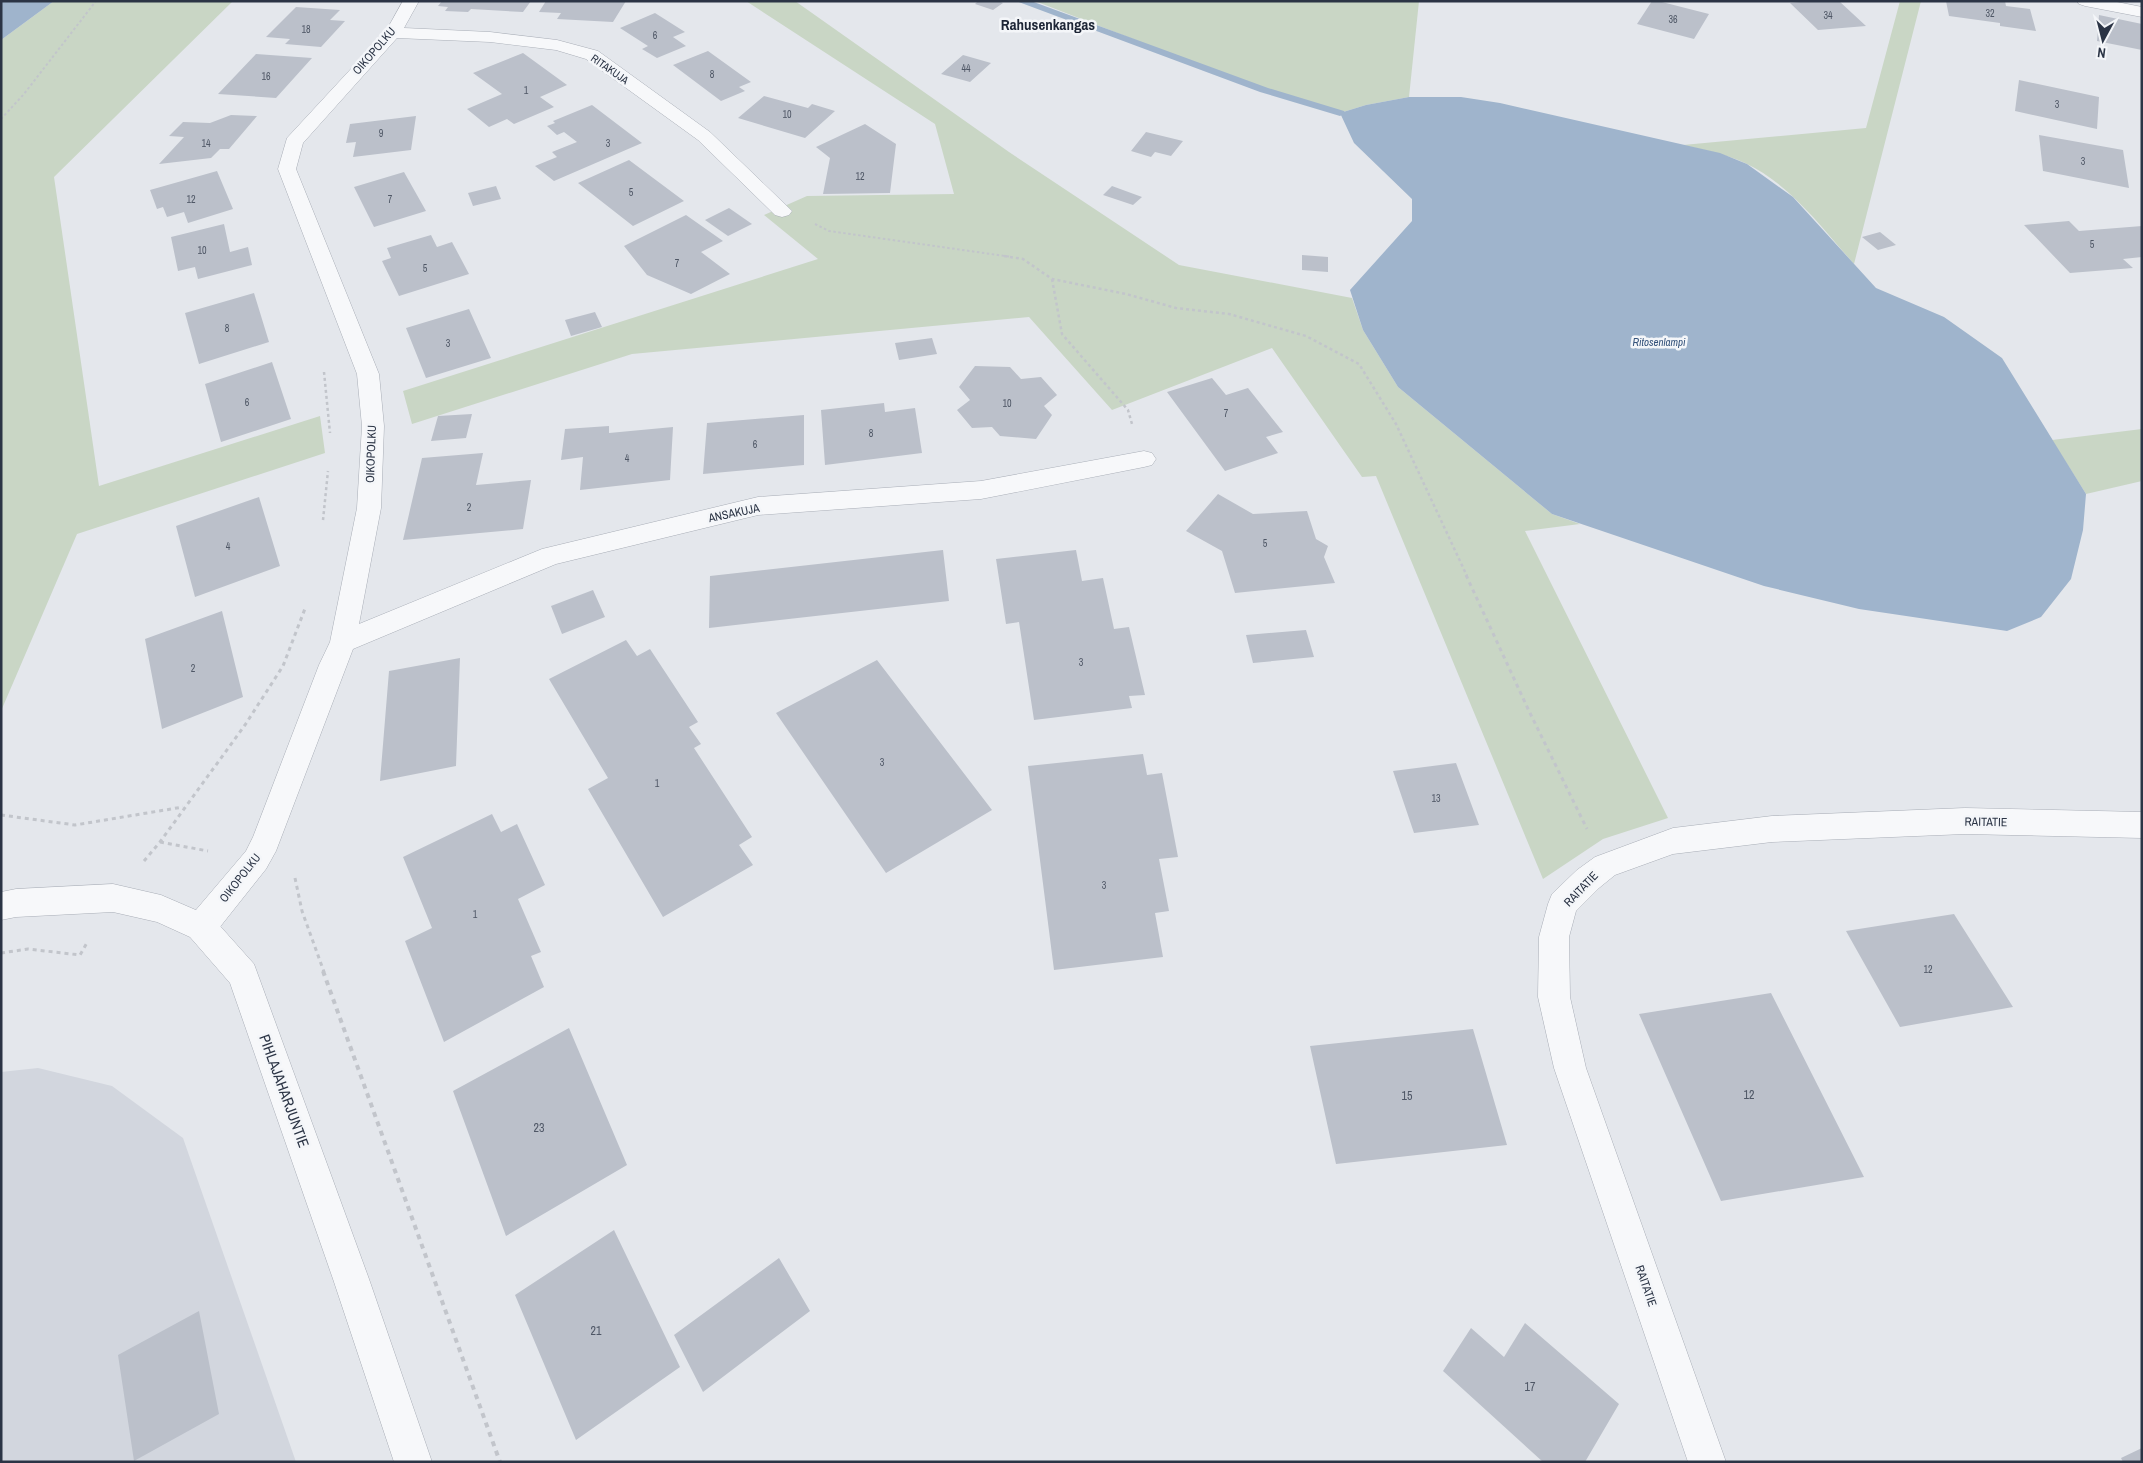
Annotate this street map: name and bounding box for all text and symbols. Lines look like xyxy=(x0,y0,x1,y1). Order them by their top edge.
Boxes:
house number: 32 xyxy=(1985,7,1995,20)
house number: 34 xyxy=(1823,9,1833,22)
house number: 36 xyxy=(1668,13,1678,26)
district label: Rahusenkangas xyxy=(1001,14,1095,35)
north arrow xyxy=(2078,15,2128,65)
house number: 18 xyxy=(301,23,311,36)
street label: OIKOPOLKU xyxy=(349,24,399,78)
house number: 6 xyxy=(653,29,658,42)
text: N xyxy=(2096,43,2107,62)
street label: RITAKUJA xyxy=(588,51,632,88)
house number: 44 xyxy=(961,62,971,75)
house number: 8 xyxy=(710,68,715,81)
house number: 16 xyxy=(261,70,271,83)
house number: 1 xyxy=(524,84,529,97)
house number: 3 xyxy=(2055,98,2060,111)
house number: 10 xyxy=(782,108,792,121)
house number: 9 xyxy=(379,127,384,140)
house number: 14 xyxy=(201,137,211,150)
house number: 3 xyxy=(606,137,611,150)
house number: 3 xyxy=(2081,155,2086,168)
house number: 12 xyxy=(855,170,865,183)
house number: 5 xyxy=(629,186,634,199)
house number: 12 xyxy=(186,193,196,206)
house number: 7 xyxy=(388,193,393,206)
house number: 5 xyxy=(2090,238,2095,251)
house number: 10 xyxy=(197,244,207,257)
house number: 7 xyxy=(675,257,680,270)
house number: 5 xyxy=(423,262,428,275)
house number: 8 xyxy=(225,322,230,335)
water label: Ritosenlampi xyxy=(1632,335,1686,349)
house number: 3 xyxy=(446,337,451,350)
house number: 6 xyxy=(245,396,250,409)
house number: 10 xyxy=(1002,397,1012,410)
house number: 7 xyxy=(1224,407,1229,420)
street label: OIKOPOLKU xyxy=(362,425,380,483)
house number: 8 xyxy=(869,427,874,440)
house number: 6 xyxy=(753,438,758,451)
house number: 4 xyxy=(625,452,630,465)
street label: ANSAKUJA xyxy=(706,500,761,526)
house number: 2 xyxy=(467,501,472,514)
house number: 5 xyxy=(1263,537,1268,550)
house number: 4 xyxy=(226,540,231,553)
house number: 3 xyxy=(1079,656,1084,669)
house number: 2 xyxy=(191,662,196,675)
house number: 3 xyxy=(880,756,885,769)
house number: 1 xyxy=(655,777,660,790)
house number: 13 xyxy=(1431,792,1441,805)
street label: RAITATIE xyxy=(1964,814,2008,830)
street label: OIKOPOLKU xyxy=(216,850,264,906)
street label: RAITATIE xyxy=(1560,868,1602,910)
house number: 3 xyxy=(1102,879,1107,892)
house number: 1 xyxy=(473,908,478,921)
house number: 12 xyxy=(1923,963,1933,976)
street label: PIHLAJAHARJUNTIE xyxy=(254,1031,315,1150)
house number: 12 xyxy=(1744,1087,1754,1103)
house number: 15 xyxy=(1402,1088,1413,1104)
house number: 23 xyxy=(534,1120,544,1136)
street label: RAITATIE xyxy=(1631,1263,1661,1309)
house number: 21 xyxy=(591,1323,602,1339)
house number: 17 xyxy=(1525,1379,1536,1395)

